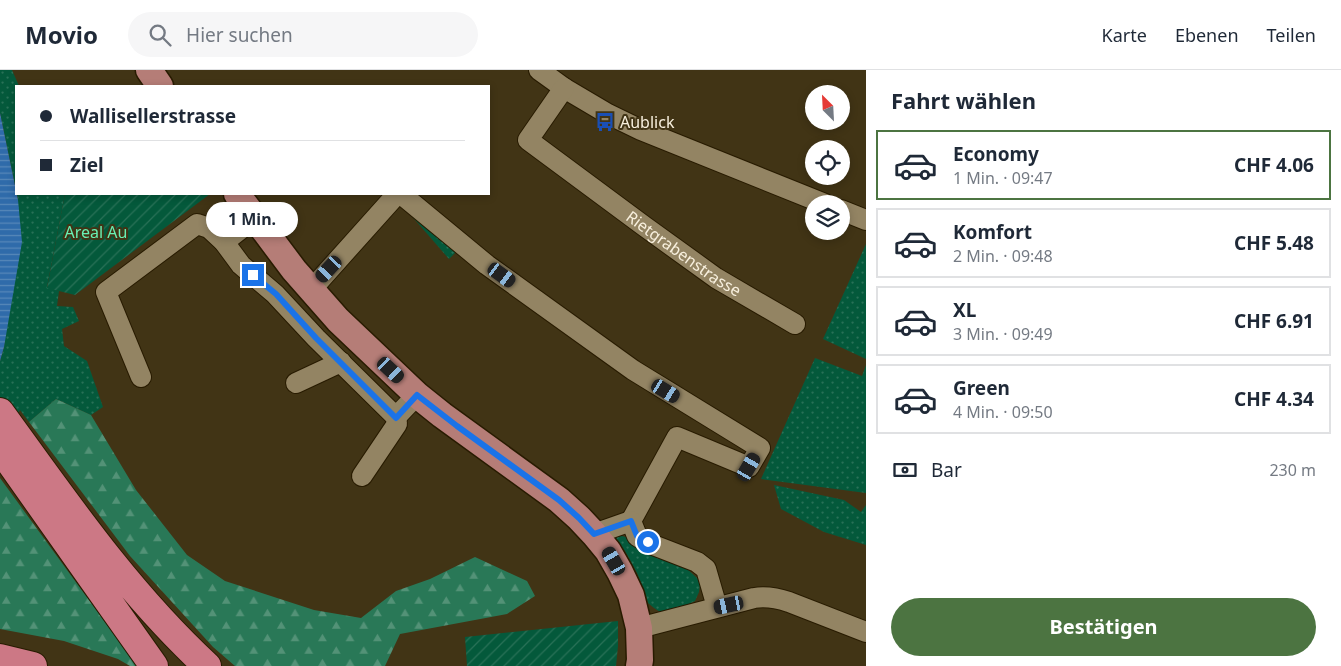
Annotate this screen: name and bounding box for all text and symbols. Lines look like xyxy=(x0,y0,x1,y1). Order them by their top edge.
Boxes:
search box xyxy=(128,12,478,57)
text: Movio xyxy=(25,18,98,51)
icon: search xyxy=(146,21,174,49)
text: Hier suchen xyxy=(186,22,293,48)
text: Karte xyxy=(1102,23,1147,47)
text: Ebenen xyxy=(1175,23,1239,47)
text: Teilen xyxy=(1267,23,1316,47)
north arrow xyxy=(805,85,850,130)
map controls xyxy=(805,85,850,240)
text: Fahrt wählen xyxy=(891,85,1036,115)
text: Wallisellerstrasse xyxy=(70,103,236,129)
bus stop icon: Aublick xyxy=(594,111,616,133)
place label: Aublick xyxy=(620,111,675,133)
button: locate xyxy=(805,140,850,185)
text: Economy xyxy=(953,141,1039,167)
icon: car xyxy=(893,143,938,188)
text: Ziel xyxy=(70,152,104,178)
text: CHF 4.06 xyxy=(1234,152,1314,178)
text: 1 Min. · 09:47 xyxy=(953,167,1053,189)
button: layers xyxy=(805,195,850,240)
callout: 1 Min. xyxy=(207,202,299,238)
street label: Rietgrabenstrasse xyxy=(622,205,745,301)
text: 1 Min. xyxy=(228,208,276,230)
text: Komfort xyxy=(953,219,1032,245)
park label: Areal Au xyxy=(65,221,127,243)
icon: car xyxy=(893,221,938,266)
text: CHF 5.48 xyxy=(1234,230,1314,256)
text: 2 Min. · 09:48 xyxy=(953,245,1053,267)
car xyxy=(313,253,344,285)
car xyxy=(485,260,518,290)
route end xyxy=(242,264,264,286)
text: XL xyxy=(953,297,976,323)
icon: car xyxy=(893,299,938,344)
text: CHF 6.91 xyxy=(1234,308,1314,334)
text: 3 Min. · 09:49 xyxy=(953,323,1053,345)
car xyxy=(374,354,407,386)
text: Green xyxy=(953,375,1010,401)
car xyxy=(649,377,682,405)
icon: car xyxy=(893,377,938,422)
text: CHF 4.34 xyxy=(1234,386,1314,412)
text: 4 Min. · 09:50 xyxy=(953,401,1053,423)
car xyxy=(735,450,762,484)
icon: cash xyxy=(891,456,919,484)
text: Bar xyxy=(931,457,962,483)
text: 230 m xyxy=(1269,459,1316,481)
route start xyxy=(637,531,659,553)
car xyxy=(600,544,627,578)
car xyxy=(712,595,745,615)
button: Bestätigen xyxy=(891,598,1316,656)

